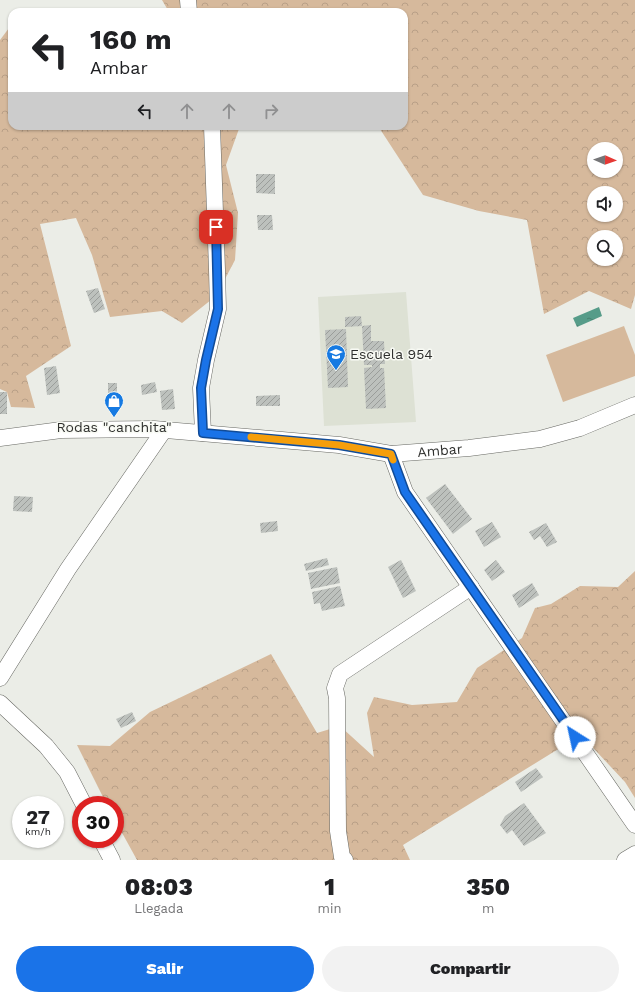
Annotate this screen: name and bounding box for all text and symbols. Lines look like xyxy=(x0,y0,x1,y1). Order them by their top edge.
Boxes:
text: 160 m xyxy=(90,23,172,56)
icon: left xyxy=(24,24,76,76)
text: Ambar xyxy=(90,57,148,78)
icon: left xyxy=(134,100,156,122)
icon: ahead xyxy=(176,100,198,122)
icon: ahead xyxy=(218,100,240,122)
icon: right xyxy=(260,100,282,122)
north arrow xyxy=(587,142,623,178)
map controls xyxy=(587,142,623,266)
button: sound xyxy=(587,186,623,222)
pin xyxy=(199,210,233,244)
icon: arrive xyxy=(205,216,227,238)
button: search xyxy=(587,230,623,266)
school or university icon: Escuela 954 xyxy=(325,343,347,371)
place label: Escuela 954 xyxy=(350,346,433,362)
shop icon: Rodas "canchita" xyxy=(103,390,125,418)
place label: Rodas "canchita" xyxy=(56,419,172,435)
street label: Ambar xyxy=(417,441,463,460)
position arrow xyxy=(554,716,596,758)
speed limit sign: 30 xyxy=(72,796,124,848)
text: 27 xyxy=(26,805,50,829)
text: km/h xyxy=(25,826,51,837)
text: 08:03 xyxy=(125,873,193,901)
text: 1 xyxy=(324,873,335,901)
text: 350 xyxy=(466,873,510,901)
text: Llegada xyxy=(134,901,183,916)
text: min xyxy=(318,901,341,916)
text: m xyxy=(482,901,494,916)
button: Salir xyxy=(16,946,314,992)
button: Compartir xyxy=(322,946,619,992)

